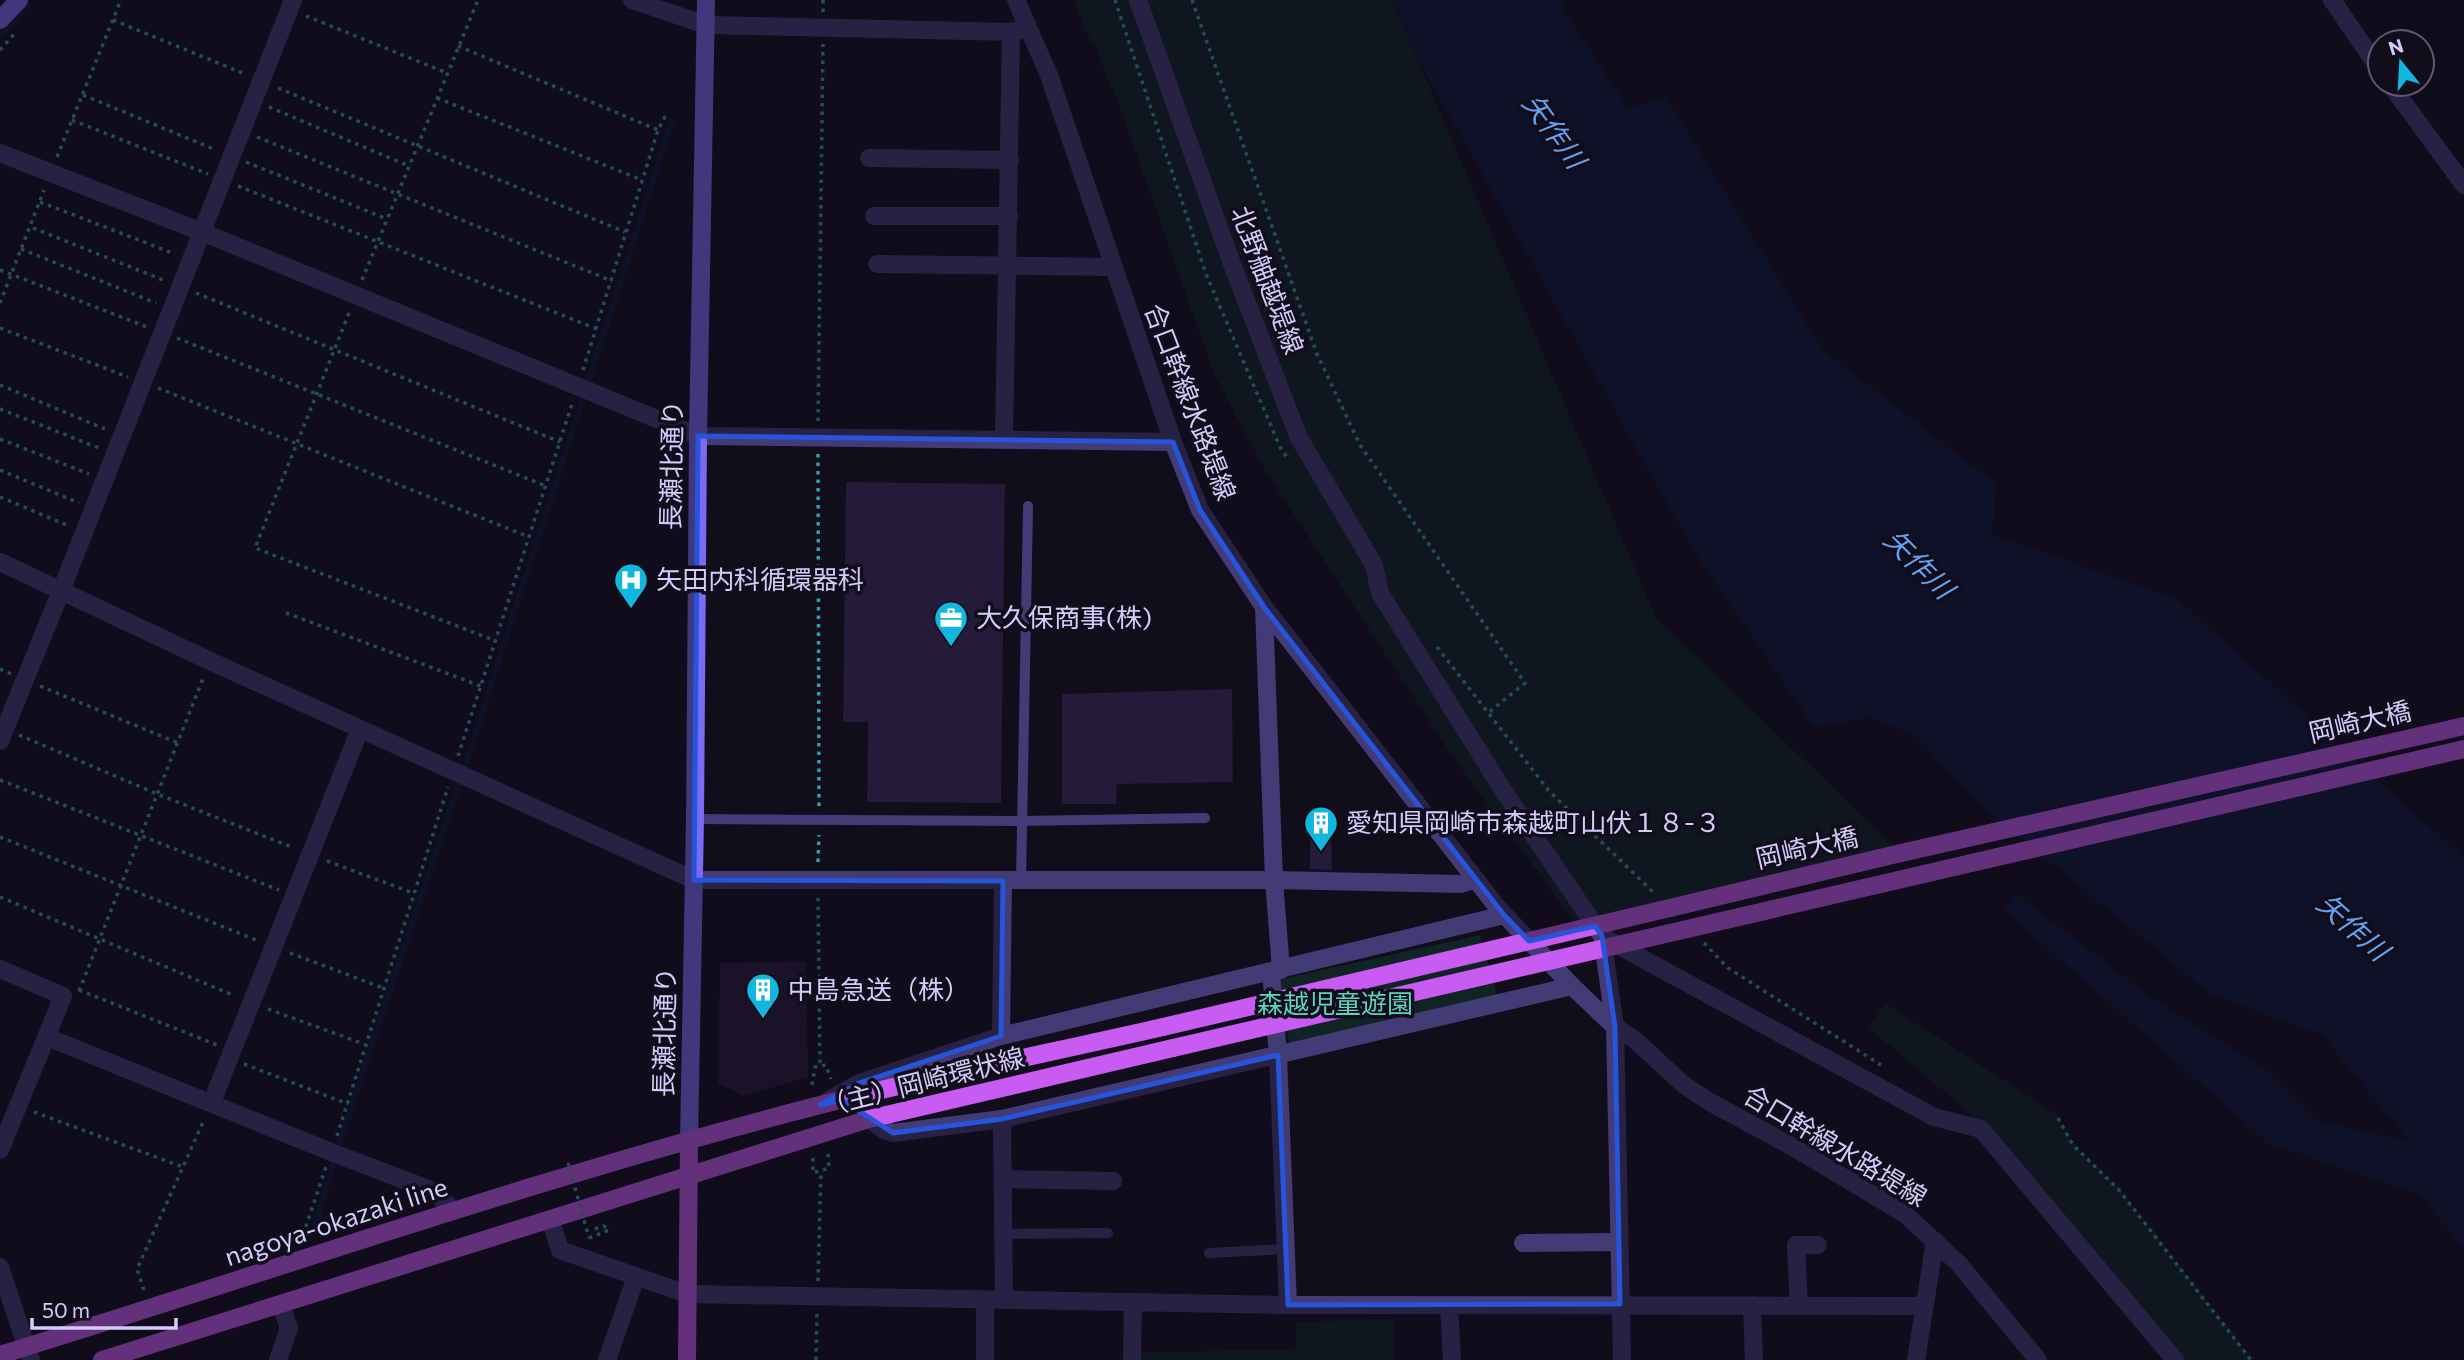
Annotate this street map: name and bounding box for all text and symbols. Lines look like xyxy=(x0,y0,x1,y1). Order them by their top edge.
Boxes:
north arrow xyxy=(2366,28,2436,98)
text: N xyxy=(2385,33,2406,59)
water label: 矢作川 xyxy=(1516,86,1595,177)
street label: 北野舳越堤線 xyxy=(1226,201,1311,358)
street label: 合口幹線水路堤線 xyxy=(1140,299,1243,504)
street label: 長瀬北通り xyxy=(654,400,687,530)
water label: 矢作川 xyxy=(1878,522,1964,607)
hospital icon: 矢田内科循環器科 xyxy=(612,561,650,610)
place label: 矢田内科循環器科 xyxy=(656,563,864,594)
office icon: 大久保商事(株) xyxy=(932,599,970,648)
place label: 大久保商事(株) xyxy=(976,601,1152,632)
street label: 岡崎大橋 xyxy=(2306,694,2414,747)
building icon: 愛知県岡崎市森越町山伏１８‐３ xyxy=(1302,804,1340,853)
place label: 愛知県岡崎市森越町山伏１８‐３ xyxy=(1346,806,1721,837)
street label: 岡崎大橋 xyxy=(1753,820,1861,873)
water label: 矢作川 xyxy=(2311,886,2398,969)
street label: 長瀬北通り xyxy=(647,967,680,1097)
building icon: 中島急送（株） xyxy=(744,971,782,1020)
place label: 中島急送（株） xyxy=(788,973,970,1004)
park label: 森越児童遊園 xyxy=(1257,987,1413,1018)
street label: （主）岡崎環状線 xyxy=(818,1040,1027,1121)
street label: 合口幹線水路堤線 xyxy=(1739,1078,1933,1212)
street label: nagoya-okazaki line xyxy=(220,1170,451,1271)
scale bar xyxy=(32,1286,175,1330)
text: 50 m xyxy=(42,1297,90,1322)

